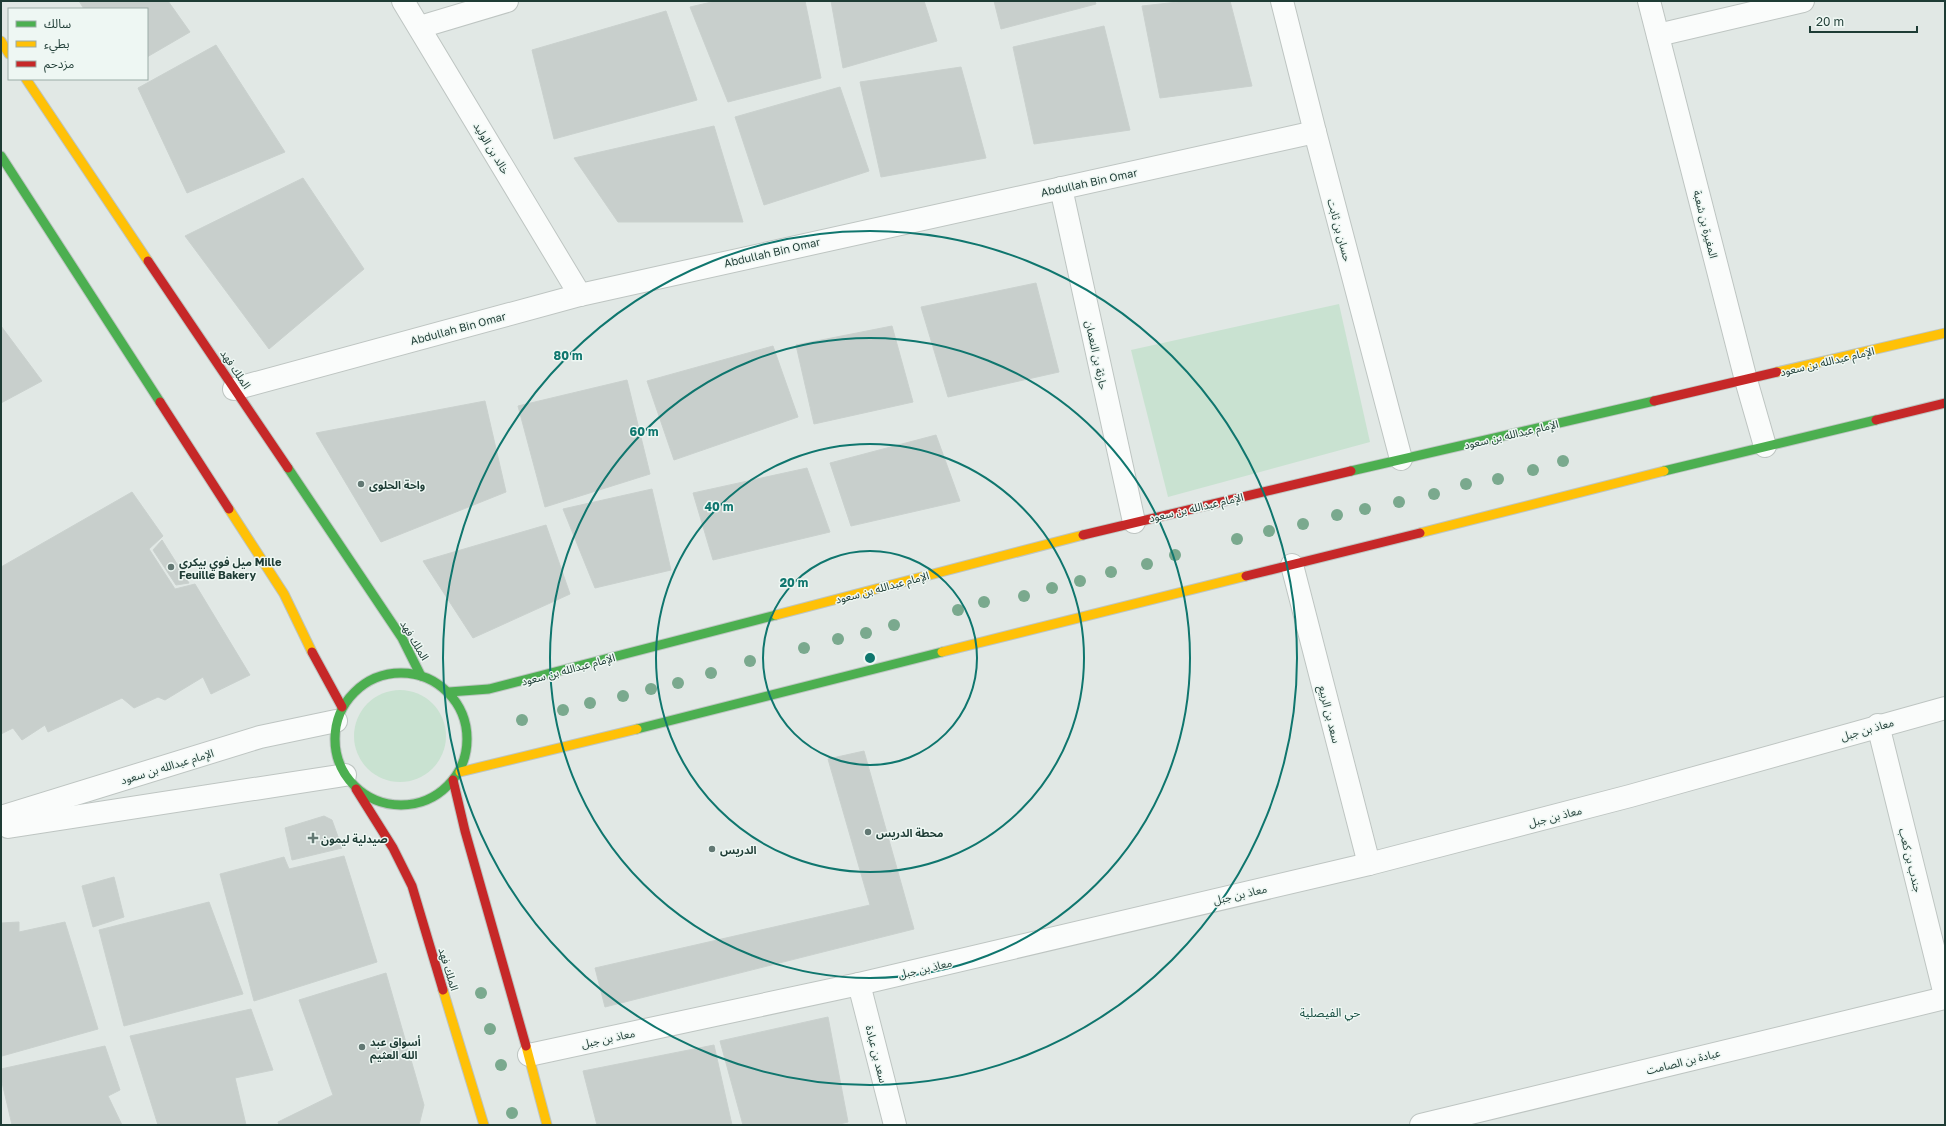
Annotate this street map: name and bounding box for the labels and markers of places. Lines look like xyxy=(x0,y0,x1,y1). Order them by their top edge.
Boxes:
place label: واحة الحلوى xyxy=(369,478,425,492)
marker: واحة الحلوى xyxy=(356,479,366,489)
place label: ميل فوي بيكري Mille Feuille Bakery xyxy=(179,555,282,581)
marker: ميل فوي بيكري Mille Feuille Bakery xyxy=(166,562,176,572)
centre of rings xyxy=(863,651,877,665)
place label: محطة الدريس xyxy=(876,826,943,840)
marker: محطة الدريس xyxy=(863,827,873,837)
place label: صيدلية ليمون xyxy=(321,832,388,846)
marker: صيدلية ليمون xyxy=(308,833,318,843)
place label: الدريس xyxy=(720,843,757,857)
marker: الدريس xyxy=(707,844,717,854)
place label: أسواق عبد الله العثيم xyxy=(370,1035,421,1064)
marker: أسواق عبد الله العثيم xyxy=(357,1042,367,1052)

